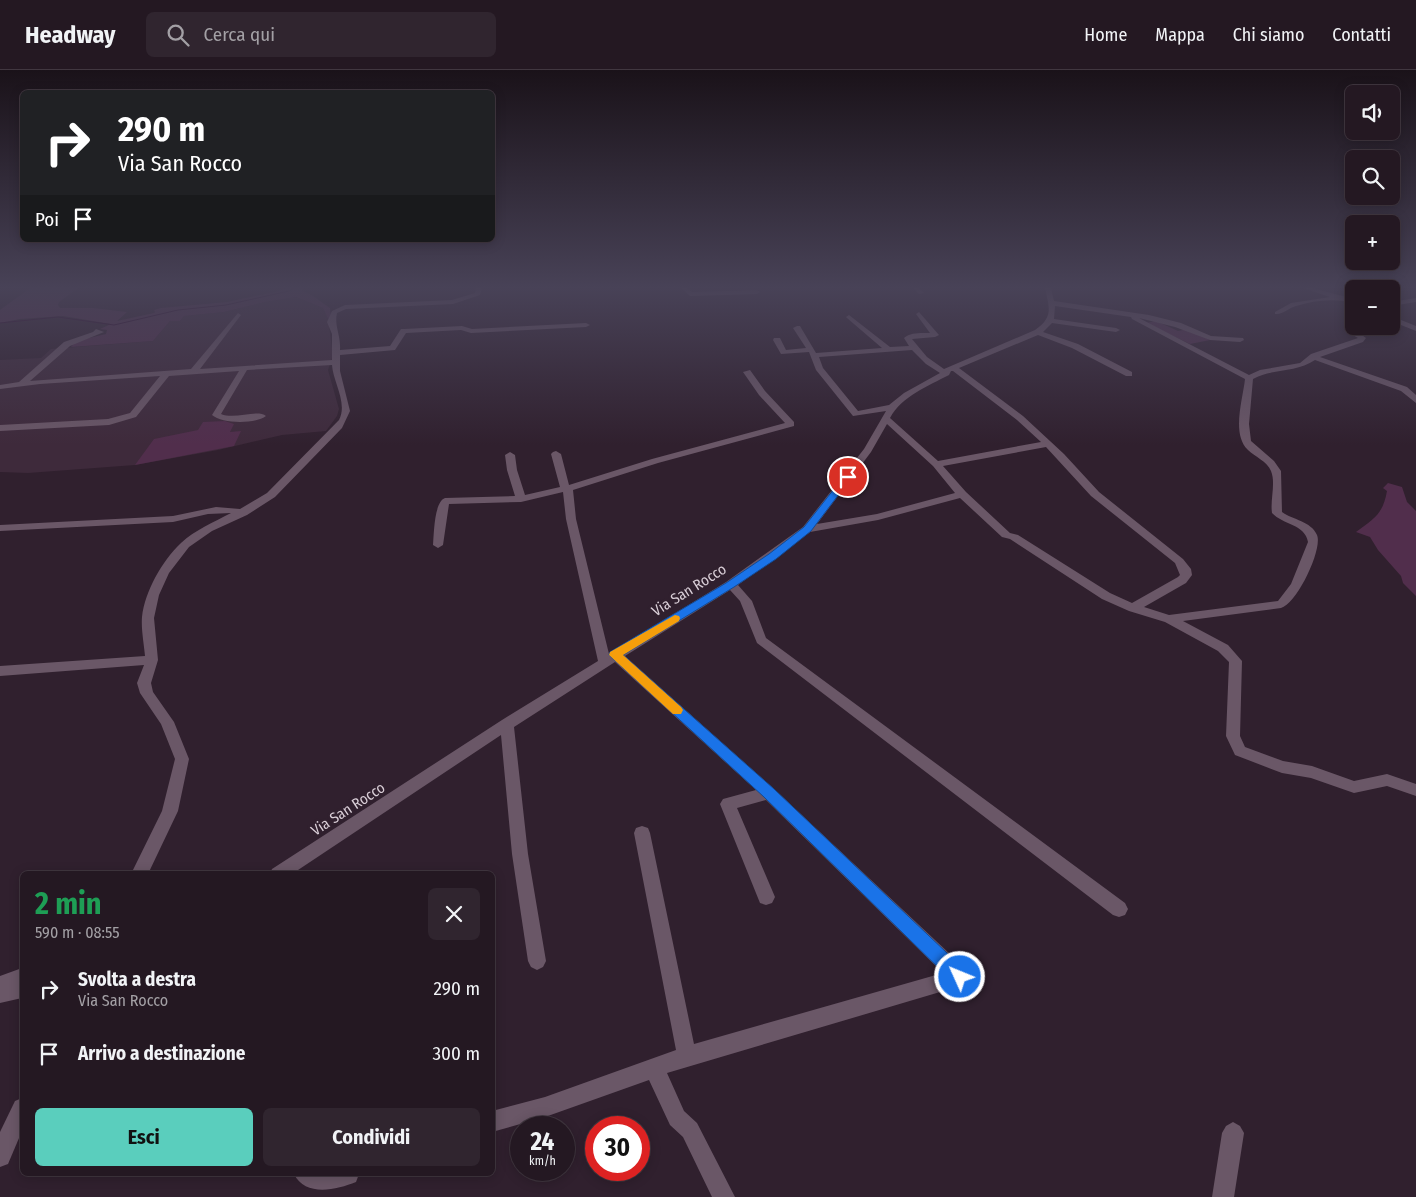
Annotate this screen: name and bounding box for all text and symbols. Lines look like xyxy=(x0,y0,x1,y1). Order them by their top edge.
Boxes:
search box xyxy=(146,12,496,57)
text: Headway xyxy=(25,21,116,49)
icon: search xyxy=(164,21,192,49)
text: Cerca qui xyxy=(204,23,275,46)
text: Home xyxy=(1084,24,1127,46)
text: Mappa xyxy=(1155,24,1205,46)
text: Chi siamo xyxy=(1233,24,1304,46)
text: Contatti xyxy=(1332,24,1391,46)
map controls xyxy=(1345,85,1400,335)
button: sound xyxy=(1345,85,1400,140)
text: 290 m xyxy=(118,108,205,150)
icon: right xyxy=(35,110,100,175)
text: Via San Rocco xyxy=(118,150,242,177)
button: search xyxy=(1345,150,1400,205)
icon: arrive xyxy=(69,205,97,233)
text: Poi xyxy=(35,208,59,231)
button: + xyxy=(1345,215,1400,270)
button: − xyxy=(1345,280,1400,335)
pin xyxy=(827,456,869,498)
icon: arrive xyxy=(834,463,862,491)
street label: Via San Rocco xyxy=(648,560,730,620)
street label: Via San Rocco xyxy=(308,778,388,840)
text: 2 min xyxy=(35,886,102,922)
button: close xyxy=(428,888,480,940)
text: 590 m · 08:55 xyxy=(35,923,120,942)
position arrow xyxy=(933,950,985,1002)
text: Svolta a destra xyxy=(78,968,196,991)
icon: right xyxy=(35,975,63,1003)
text: 290 m xyxy=(434,977,480,1000)
text: Via San Rocco xyxy=(78,991,168,1010)
icon: arrive xyxy=(35,1040,63,1068)
text: Arrivo a destinazione xyxy=(78,1042,245,1065)
text: 300 m xyxy=(433,1042,480,1065)
button: Esci xyxy=(35,1108,253,1166)
button: Condividi xyxy=(263,1108,480,1166)
speed limit sign: 30 xyxy=(585,1116,650,1181)
text: 24 xyxy=(531,1127,554,1157)
text: km/h xyxy=(529,1154,556,1168)

